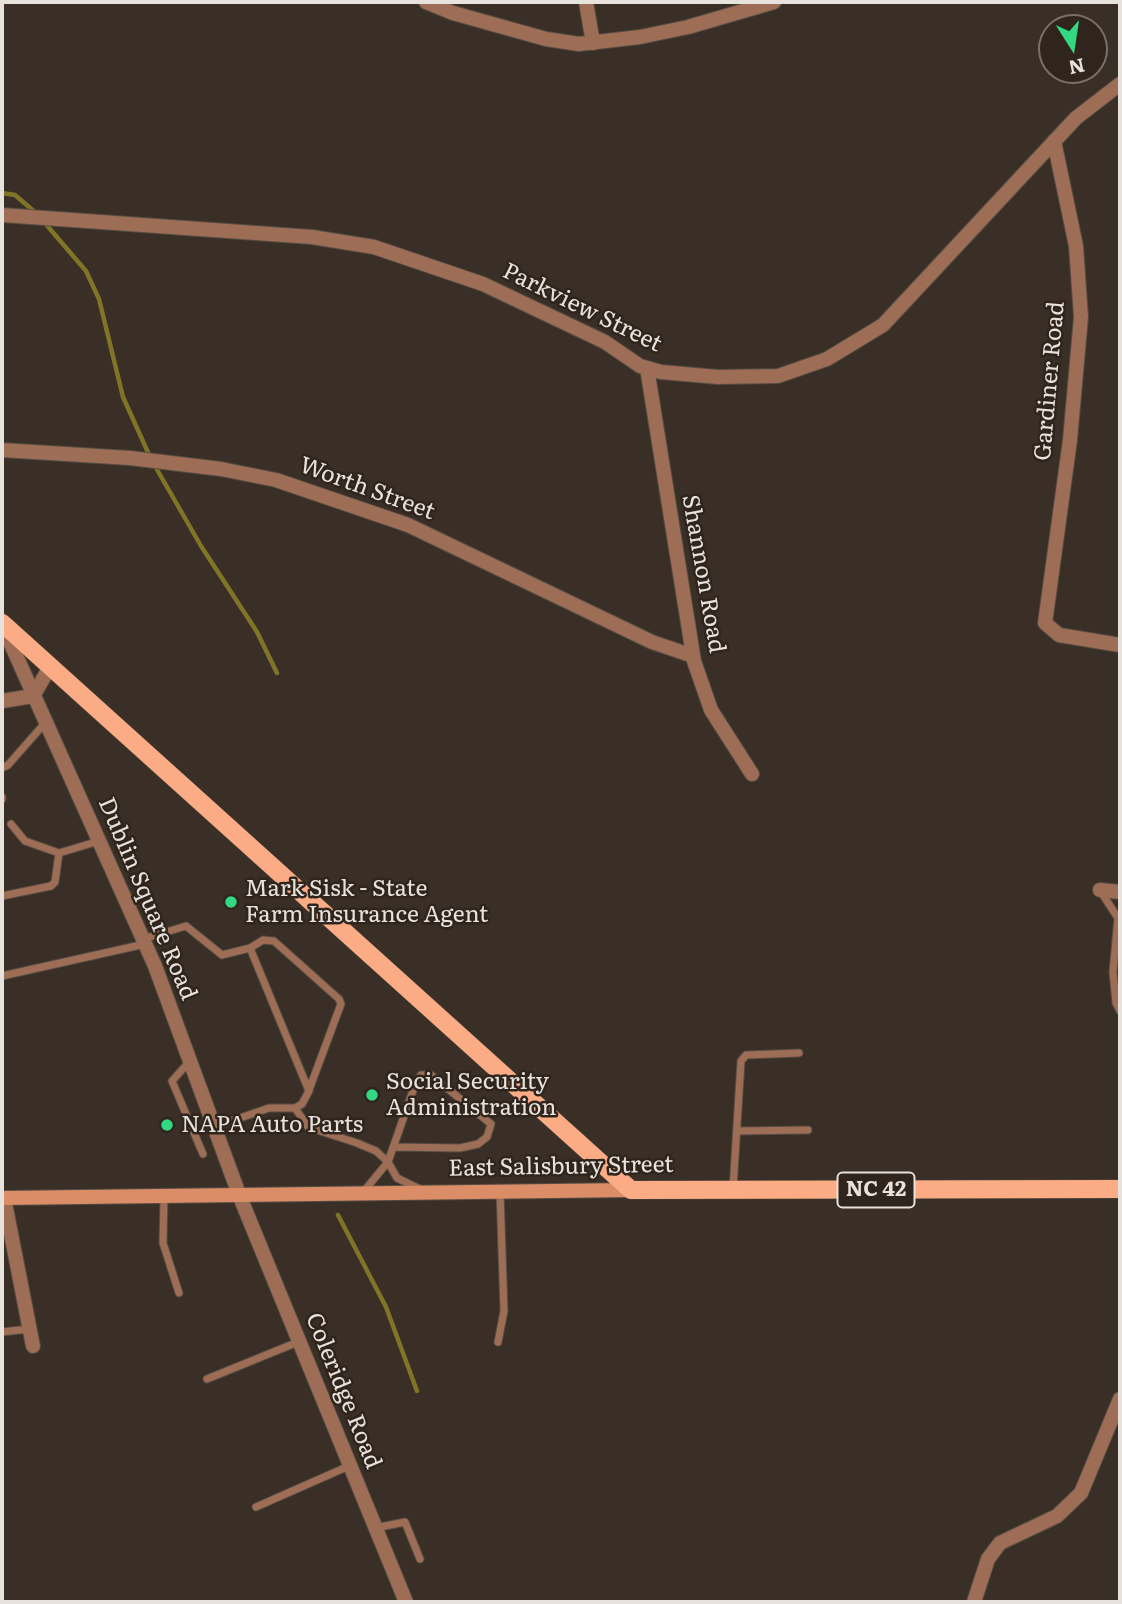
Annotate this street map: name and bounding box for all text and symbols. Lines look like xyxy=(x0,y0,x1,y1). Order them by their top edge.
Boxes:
north arrow xyxy=(1038,14,1108,84)
text: N xyxy=(1066,52,1088,83)
street label: Parkview Street xyxy=(498,258,666,358)
street label: Gardiner Road xyxy=(1029,300,1071,462)
street label: Worth Street xyxy=(296,452,438,526)
street label: Shannon Road xyxy=(676,493,730,655)
street label: Dublin Square Road xyxy=(92,793,202,1005)
place label: Mark Sisk - State Farm Insurance Agent xyxy=(245,875,488,929)
marker: Mark Sisk - State Farm Insurance Agent xyxy=(223,894,239,910)
place label: Social Security Administration xyxy=(386,1068,557,1122)
marker: Social Security Administration xyxy=(364,1087,380,1103)
place label: NAPA Auto Parts xyxy=(181,1111,363,1139)
marker: NAPA Auto Parts xyxy=(159,1117,175,1133)
street label: East Salisbury Street xyxy=(448,1151,674,1183)
road number: NC 42 xyxy=(838,1172,914,1208)
street label: Coleridge Road xyxy=(299,1309,387,1473)

